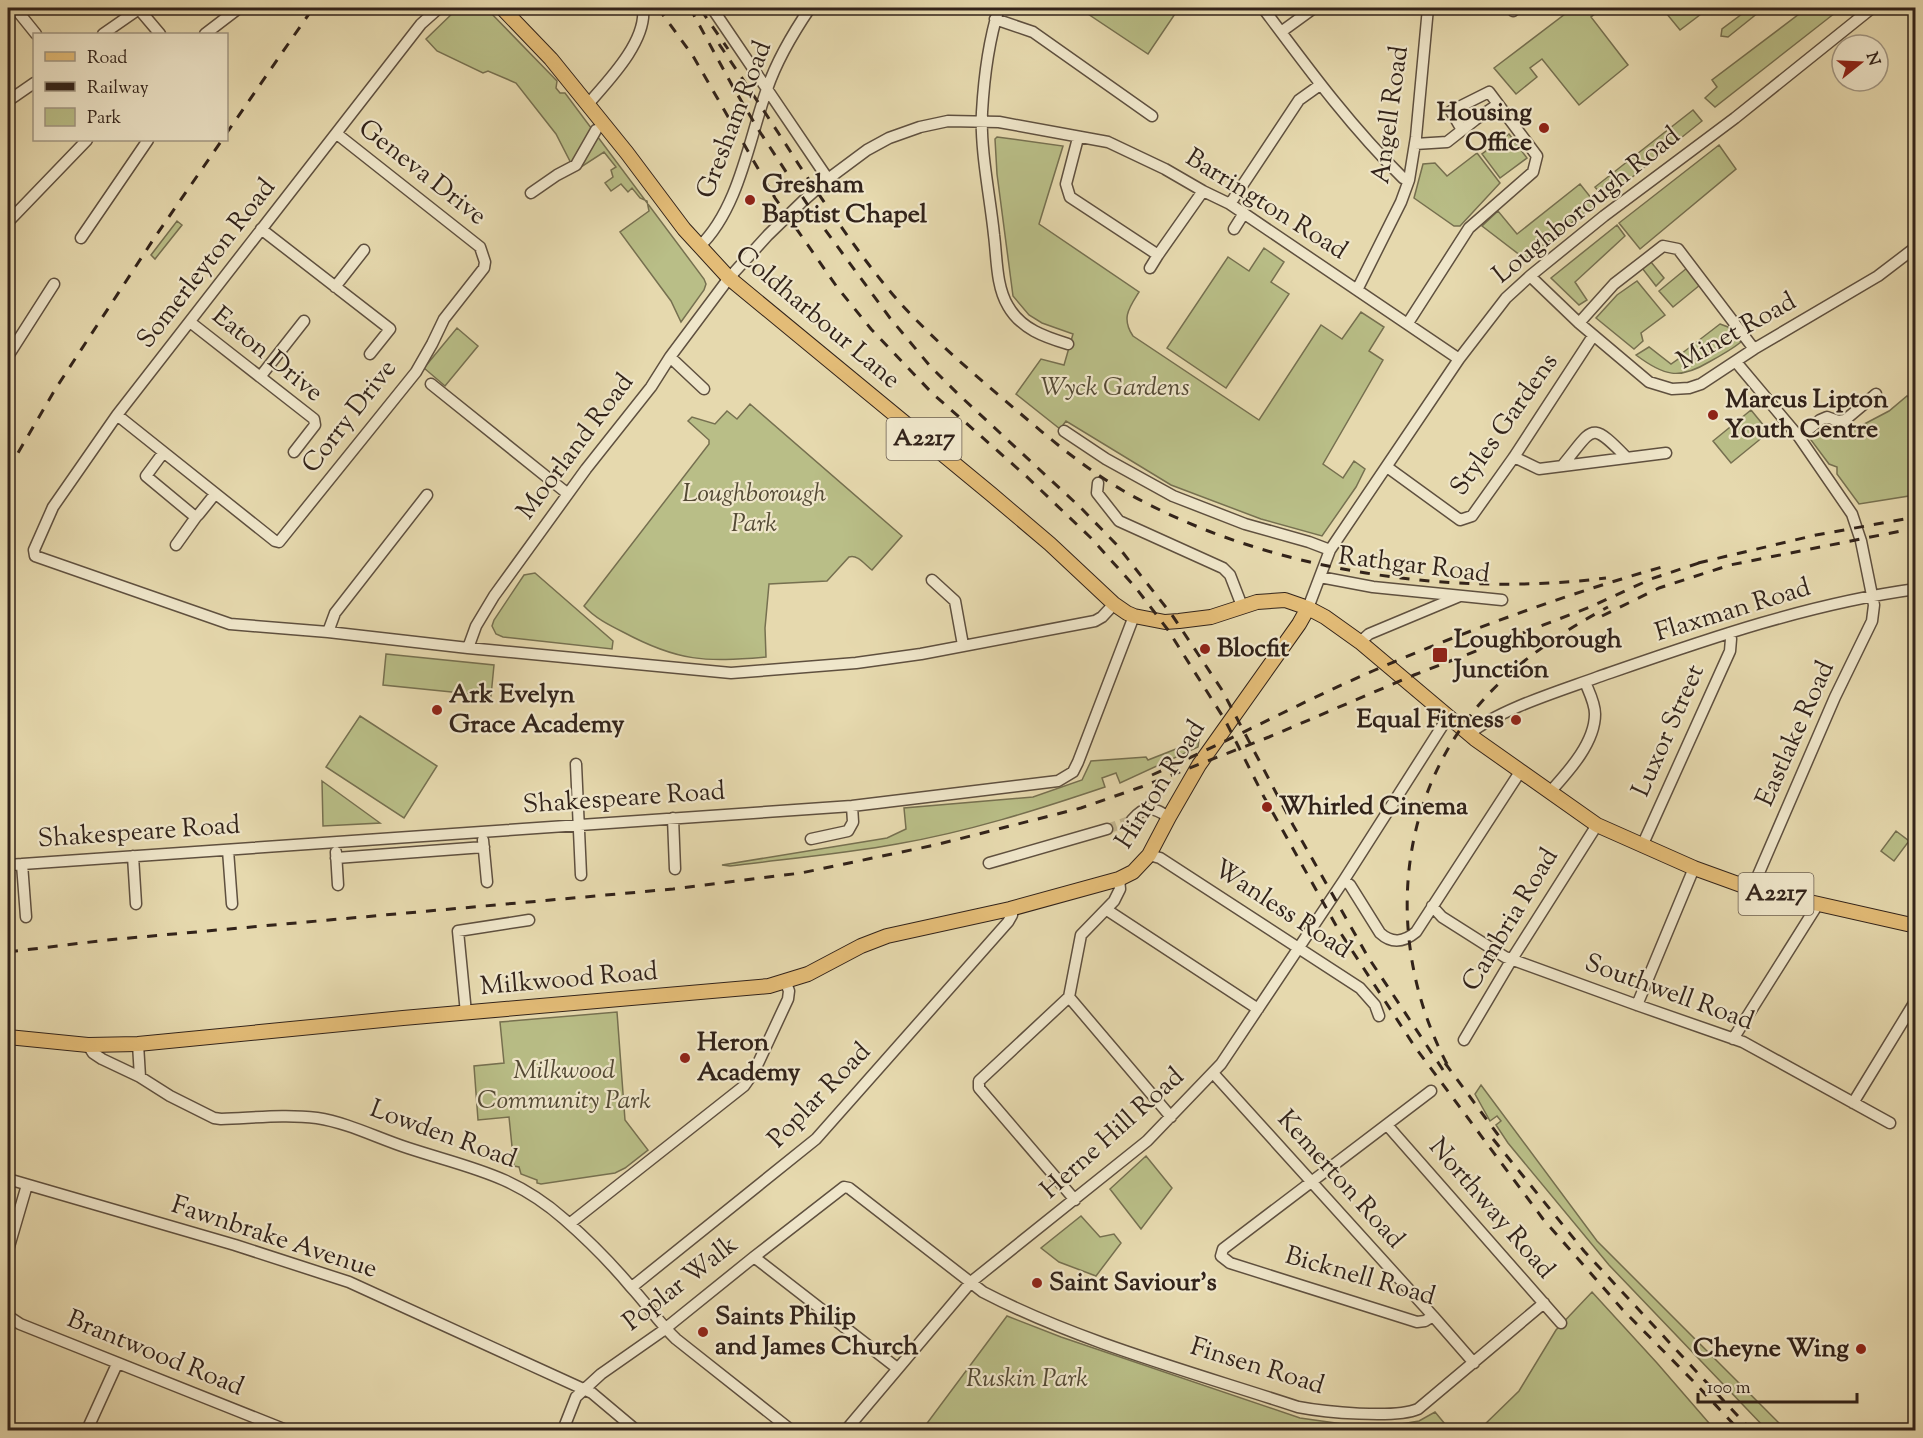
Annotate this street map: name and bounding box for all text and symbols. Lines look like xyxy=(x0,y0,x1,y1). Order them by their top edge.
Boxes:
legend xyxy=(33,33,228,141)
north arrow xyxy=(1830,33,1890,93)
street label: Gresham Road xyxy=(688,36,782,204)
street label: Angell Road xyxy=(1363,43,1419,187)
text: Road xyxy=(87,46,127,72)
text: N xyxy=(1859,50,1885,69)
text: Railway xyxy=(87,76,149,102)
place label: Housing Office xyxy=(1437,95,1532,162)
text: Park xyxy=(87,106,122,132)
street label: Geneva Drive xyxy=(350,111,494,235)
street label: Loughborough Road xyxy=(1485,118,1689,293)
marker: Housing Office xyxy=(1537,121,1551,135)
street label: Barrington Road xyxy=(1178,140,1355,270)
place label: Gresham Baptist Chapel xyxy=(762,167,928,234)
street label: Somerleyton Road xyxy=(129,171,285,357)
marker: Gresham Baptist Chapel xyxy=(743,193,757,207)
street label: Coldharbour Lane xyxy=(726,238,908,398)
street label: Minet Road xyxy=(1671,284,1804,380)
street label: Eaton Drive xyxy=(203,298,331,412)
street label: Styles Gardens xyxy=(1442,346,1568,504)
street label: Corry Drive xyxy=(294,352,406,482)
street label: Moorland Road xyxy=(509,366,643,528)
park label: Wyck Gardens xyxy=(1040,370,1190,407)
place label: Marcus Lipton Youth Centre xyxy=(1725,382,1889,449)
marker: Marcus Lipton Youth Centre xyxy=(1706,408,1720,422)
road number: A2217 xyxy=(886,418,962,460)
park label: Loughborough Park xyxy=(682,476,826,543)
street label: Rathgar Road xyxy=(1336,538,1492,594)
street label: Flaxman Road xyxy=(1651,570,1816,652)
place label: Loughborough Junction xyxy=(1452,622,1623,689)
place label: Blocfit xyxy=(1217,631,1289,668)
marker: Blocfit xyxy=(1198,642,1212,656)
marker: Loughborough Junction xyxy=(1431,646,1449,664)
street label: Eastlake Road xyxy=(1747,655,1845,813)
street label: Luxor Street xyxy=(1623,659,1715,803)
place label: Ark Evelyn Grace Academy xyxy=(449,677,625,744)
place label: Equal Fitness xyxy=(1356,702,1504,739)
marker: Ark Evelyn Grace Academy xyxy=(430,703,444,717)
street label: Hinton Road xyxy=(1107,713,1215,857)
marker: Equal Fitness xyxy=(1509,713,1523,727)
street label: Shakespeare Road xyxy=(522,773,727,825)
place label: Whirled Cinema xyxy=(1279,789,1468,826)
marker: Whirled Cinema xyxy=(1260,800,1274,814)
street label: Shakespeare Road xyxy=(37,807,242,859)
street label: Cambria Road xyxy=(1454,841,1569,999)
street label: Wanless Road xyxy=(1206,851,1359,969)
road number: A2217 xyxy=(1738,873,1814,915)
street label: Southwell Road xyxy=(1579,945,1759,1041)
street label: Milkwood Road xyxy=(479,954,660,1006)
place label: Heron Academy xyxy=(697,1025,800,1092)
street label: Poplar Road xyxy=(760,1035,880,1157)
marker: Heron Academy xyxy=(678,1051,692,1065)
park label: Milkwood Community Park xyxy=(477,1053,651,1120)
street label: Herne Hill Road xyxy=(1033,1059,1193,1209)
street label: Lowden Road xyxy=(364,1091,522,1179)
street label: Kemerton Road xyxy=(1268,1102,1413,1258)
street label: Northway Road xyxy=(1419,1130,1563,1288)
street label: Fawnbrake Avenue xyxy=(166,1187,382,1289)
street label: Poplar Walk xyxy=(616,1227,746,1341)
street label: Bicknell Road xyxy=(1280,1238,1440,1316)
place label: Saint Saviour's xyxy=(1049,1265,1217,1302)
marker: Saint Saviour's xyxy=(1030,1276,1044,1290)
place label: Saints Philip and James Church xyxy=(715,1299,919,1366)
street label: Brantwood Road xyxy=(61,1302,249,1406)
marker: Saints Philip and James Church xyxy=(696,1325,710,1339)
street label: Finsen Road xyxy=(1185,1329,1329,1405)
place label: Cheyne Wing xyxy=(1693,1331,1849,1368)
marker: Cheyne Wing xyxy=(1854,1342,1868,1356)
park label: Ruskin Park xyxy=(966,1361,1088,1398)
scale bar xyxy=(1698,1366,1857,1404)
text: 100 m xyxy=(1707,1376,1751,1402)

